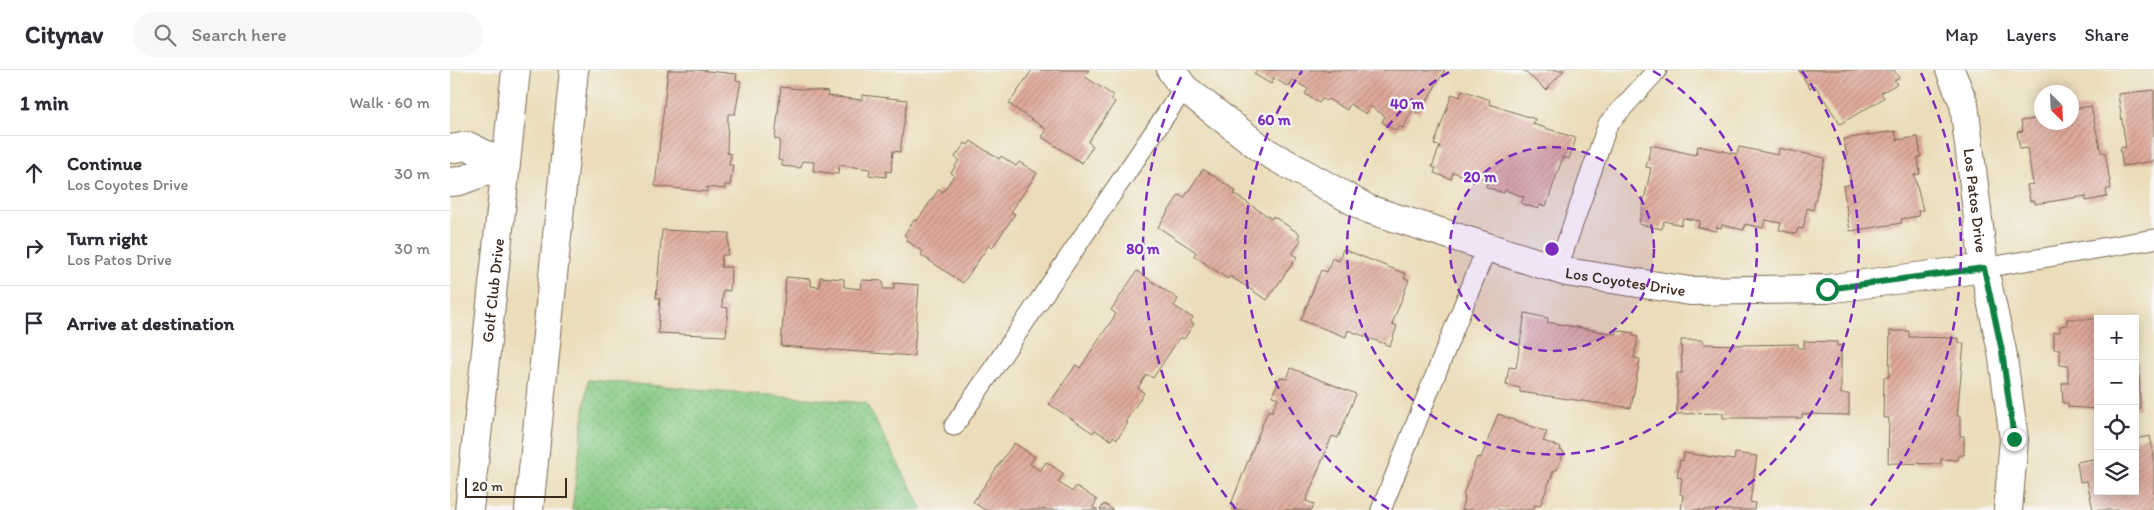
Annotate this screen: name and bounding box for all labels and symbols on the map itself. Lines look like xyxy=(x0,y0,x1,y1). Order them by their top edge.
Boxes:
north arrow xyxy=(2034,85,2079,130)
text: 40 m xyxy=(1390,95,1425,113)
text: 60 m xyxy=(1257,111,1291,129)
street label: Los Patos Drive xyxy=(1960,147,1992,254)
text: 20 m xyxy=(1463,168,1497,186)
street label: Golf Club Drive xyxy=(477,237,507,343)
text: 80 m xyxy=(1126,240,1160,258)
centre of rings xyxy=(1543,240,1561,258)
street label: Los Coyotes Drive xyxy=(1564,263,1687,300)
route start xyxy=(1816,278,1839,301)
route end xyxy=(2003,428,2026,451)
scale bar xyxy=(465,475,568,498)

